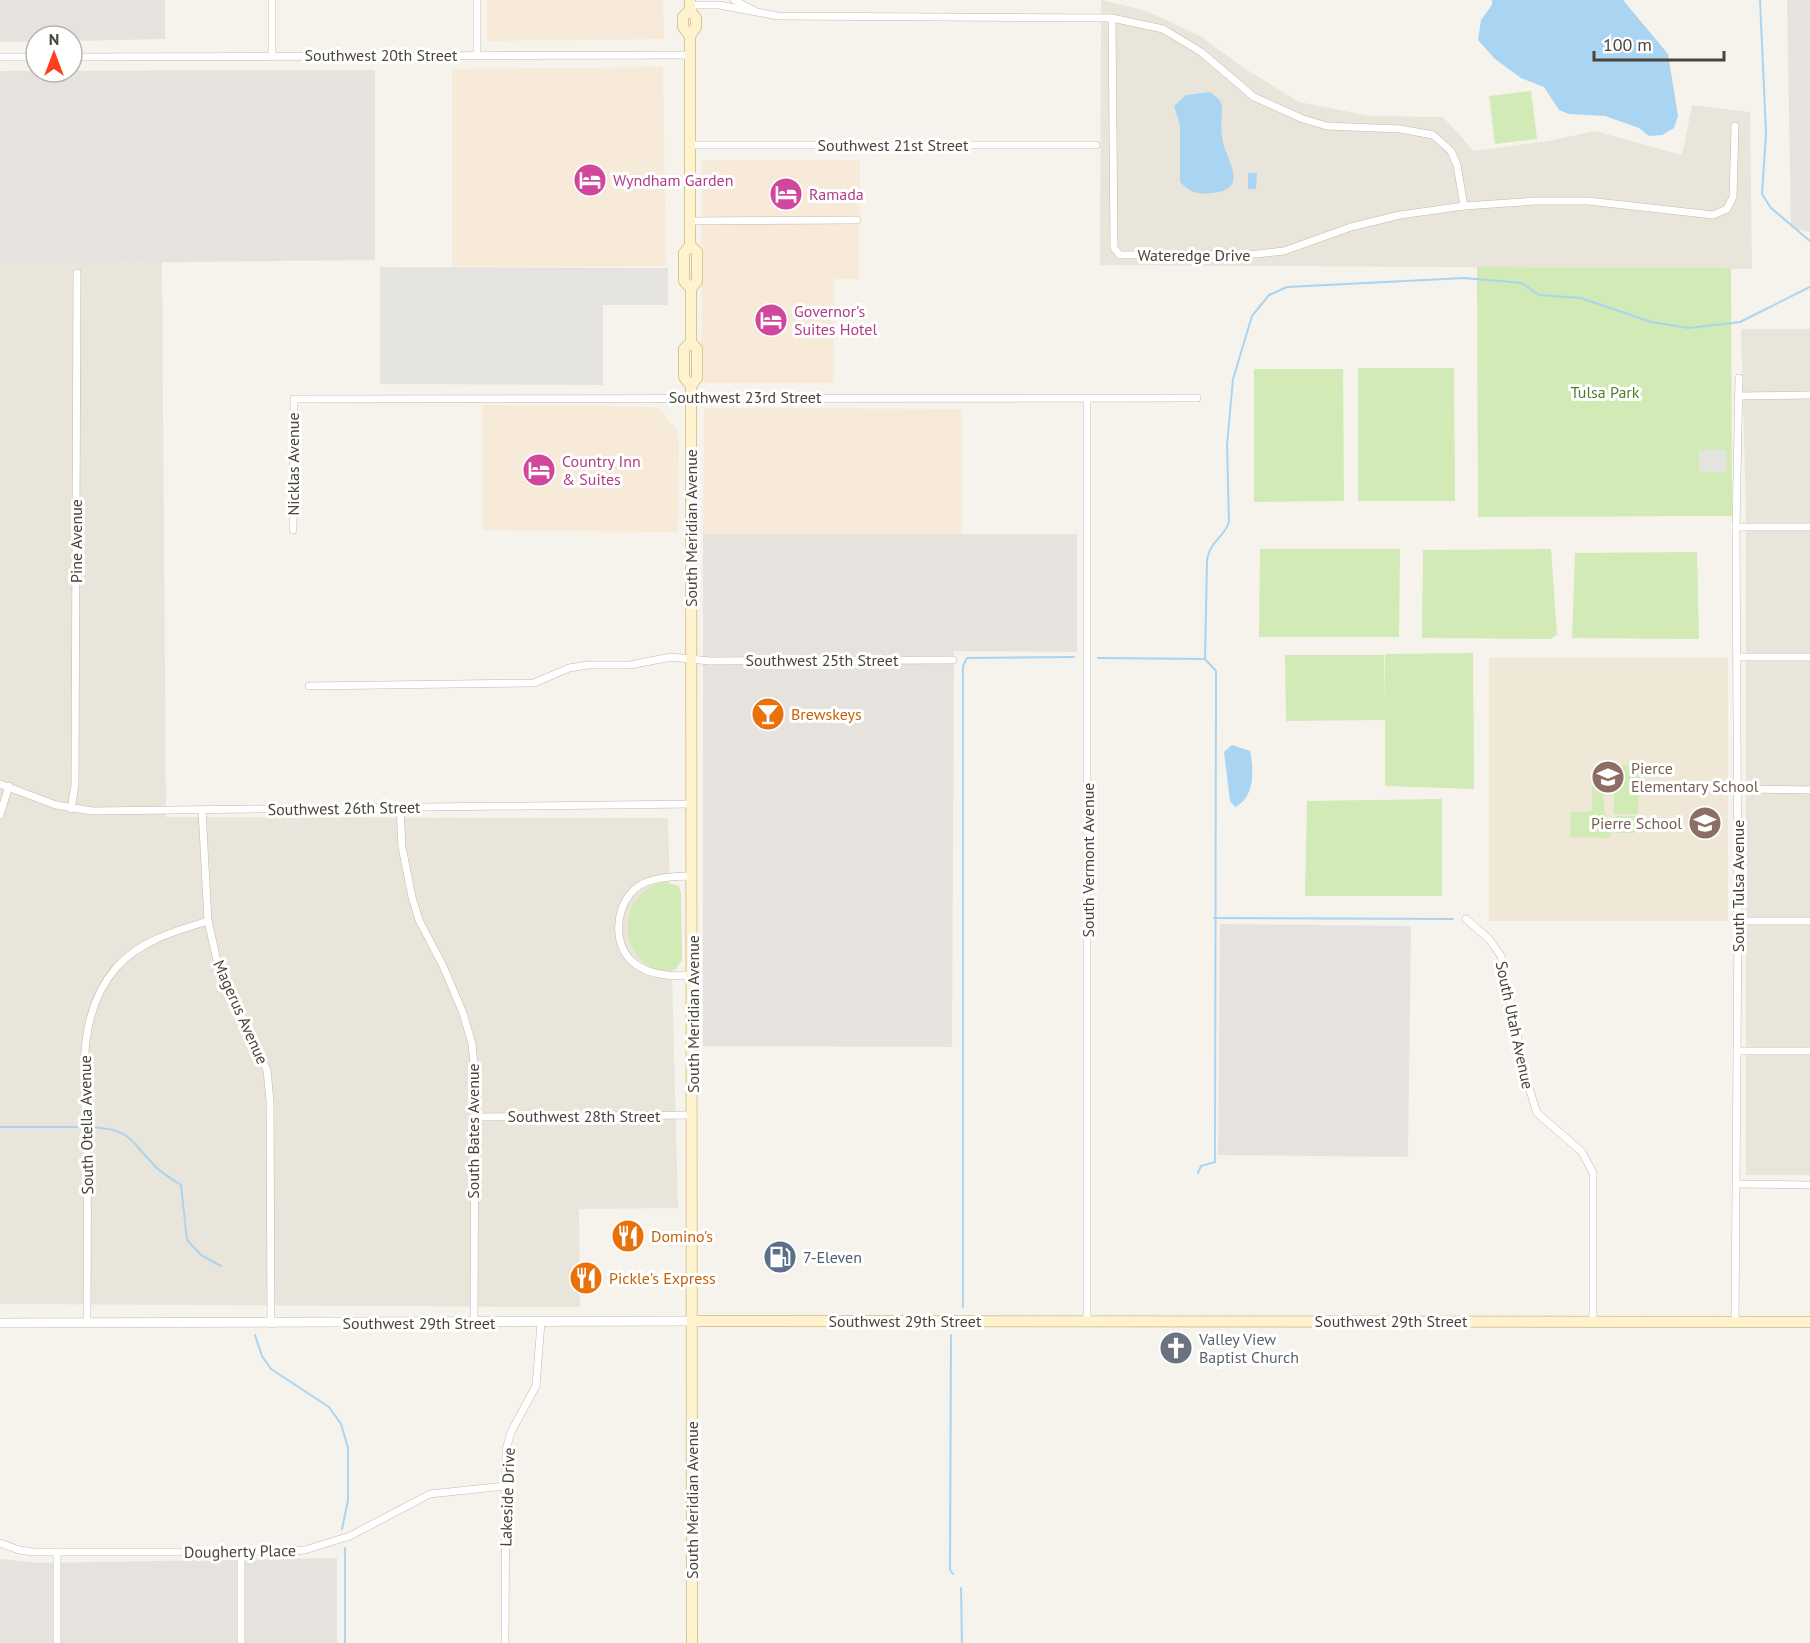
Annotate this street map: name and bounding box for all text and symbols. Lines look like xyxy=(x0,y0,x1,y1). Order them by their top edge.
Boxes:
north arrow xyxy=(24,24,84,84)
scale bar xyxy=(1594,24,1724,62)
text: N xyxy=(49,29,59,49)
text: 100 m xyxy=(1603,33,1652,56)
street label: Southwest 20th Street xyxy=(305,45,458,65)
street label: Southwest 21st Street xyxy=(818,135,969,155)
hotel icon: Wyndham Garden xyxy=(572,162,608,198)
place label: Wyndham Garden xyxy=(613,170,733,190)
hotel icon: Ramada xyxy=(768,176,804,212)
place label: Ramada xyxy=(809,184,864,204)
street label: Wateredge Drive xyxy=(1138,245,1250,265)
place label: Governor's Suites Hotel xyxy=(794,301,877,339)
hotel icon: Governor's Suites Hotel xyxy=(753,302,789,338)
park label: Tulsa Park xyxy=(1571,382,1640,402)
street label: Southwest 23rd Street xyxy=(669,387,822,407)
street label: Nicklas Avenue xyxy=(283,412,303,516)
street label: South Meridian Avenue xyxy=(681,449,701,607)
place label: Country Inn & Suites xyxy=(562,451,641,489)
hotel icon: Country Inn & Suites xyxy=(521,452,557,488)
street label: Pine Avenue xyxy=(66,499,86,583)
street label: Southwest 25th Street xyxy=(746,650,899,670)
bar icon: Brewskeys xyxy=(750,696,786,732)
place label: Brewskeys xyxy=(791,704,862,724)
place label: Pierce Elementary School xyxy=(1631,758,1759,796)
school or university icon: Pierce Elementary School xyxy=(1590,759,1626,795)
street label: South Vermont Avenue xyxy=(1078,783,1098,937)
street label: Southwest 26th Street xyxy=(267,797,421,819)
school or university icon: Pierre School xyxy=(1687,805,1723,841)
place label: Pierre School xyxy=(1591,813,1682,833)
street label: South Tulsa Avenue xyxy=(1728,820,1748,952)
street label: South Meridian Avenue xyxy=(683,935,703,1093)
street label: Magerus Avenue xyxy=(209,957,273,1067)
street label: South Utah Avenue xyxy=(1492,959,1538,1091)
street label: South Otella Avenue xyxy=(75,1055,97,1195)
street label: South Bates Avenue xyxy=(463,1063,483,1199)
street label: Southwest 28th Street xyxy=(508,1106,661,1126)
restaurant icon: Domino's xyxy=(610,1218,646,1254)
place label: Domino's xyxy=(651,1226,713,1246)
fuel station icon: 7-Eleven xyxy=(762,1239,798,1275)
place label: 7-Eleven xyxy=(803,1247,862,1267)
restaurant icon: Pickle's Express xyxy=(568,1260,604,1296)
place label: Pickle's Express xyxy=(609,1268,716,1288)
street label: Southwest 29th Street xyxy=(829,1311,982,1331)
street label: Southwest 29th Street xyxy=(1315,1311,1468,1331)
street label: Southwest 29th Street xyxy=(343,1313,496,1333)
place label: Valley View Baptist Church xyxy=(1198,1329,1299,1367)
church icon: Valley View Baptist Church xyxy=(1158,1330,1194,1366)
street label: South Meridian Avenue xyxy=(682,1421,702,1579)
street label: Lakeside Drive xyxy=(495,1447,519,1547)
street label: Dougherty Place xyxy=(184,1540,296,1562)

